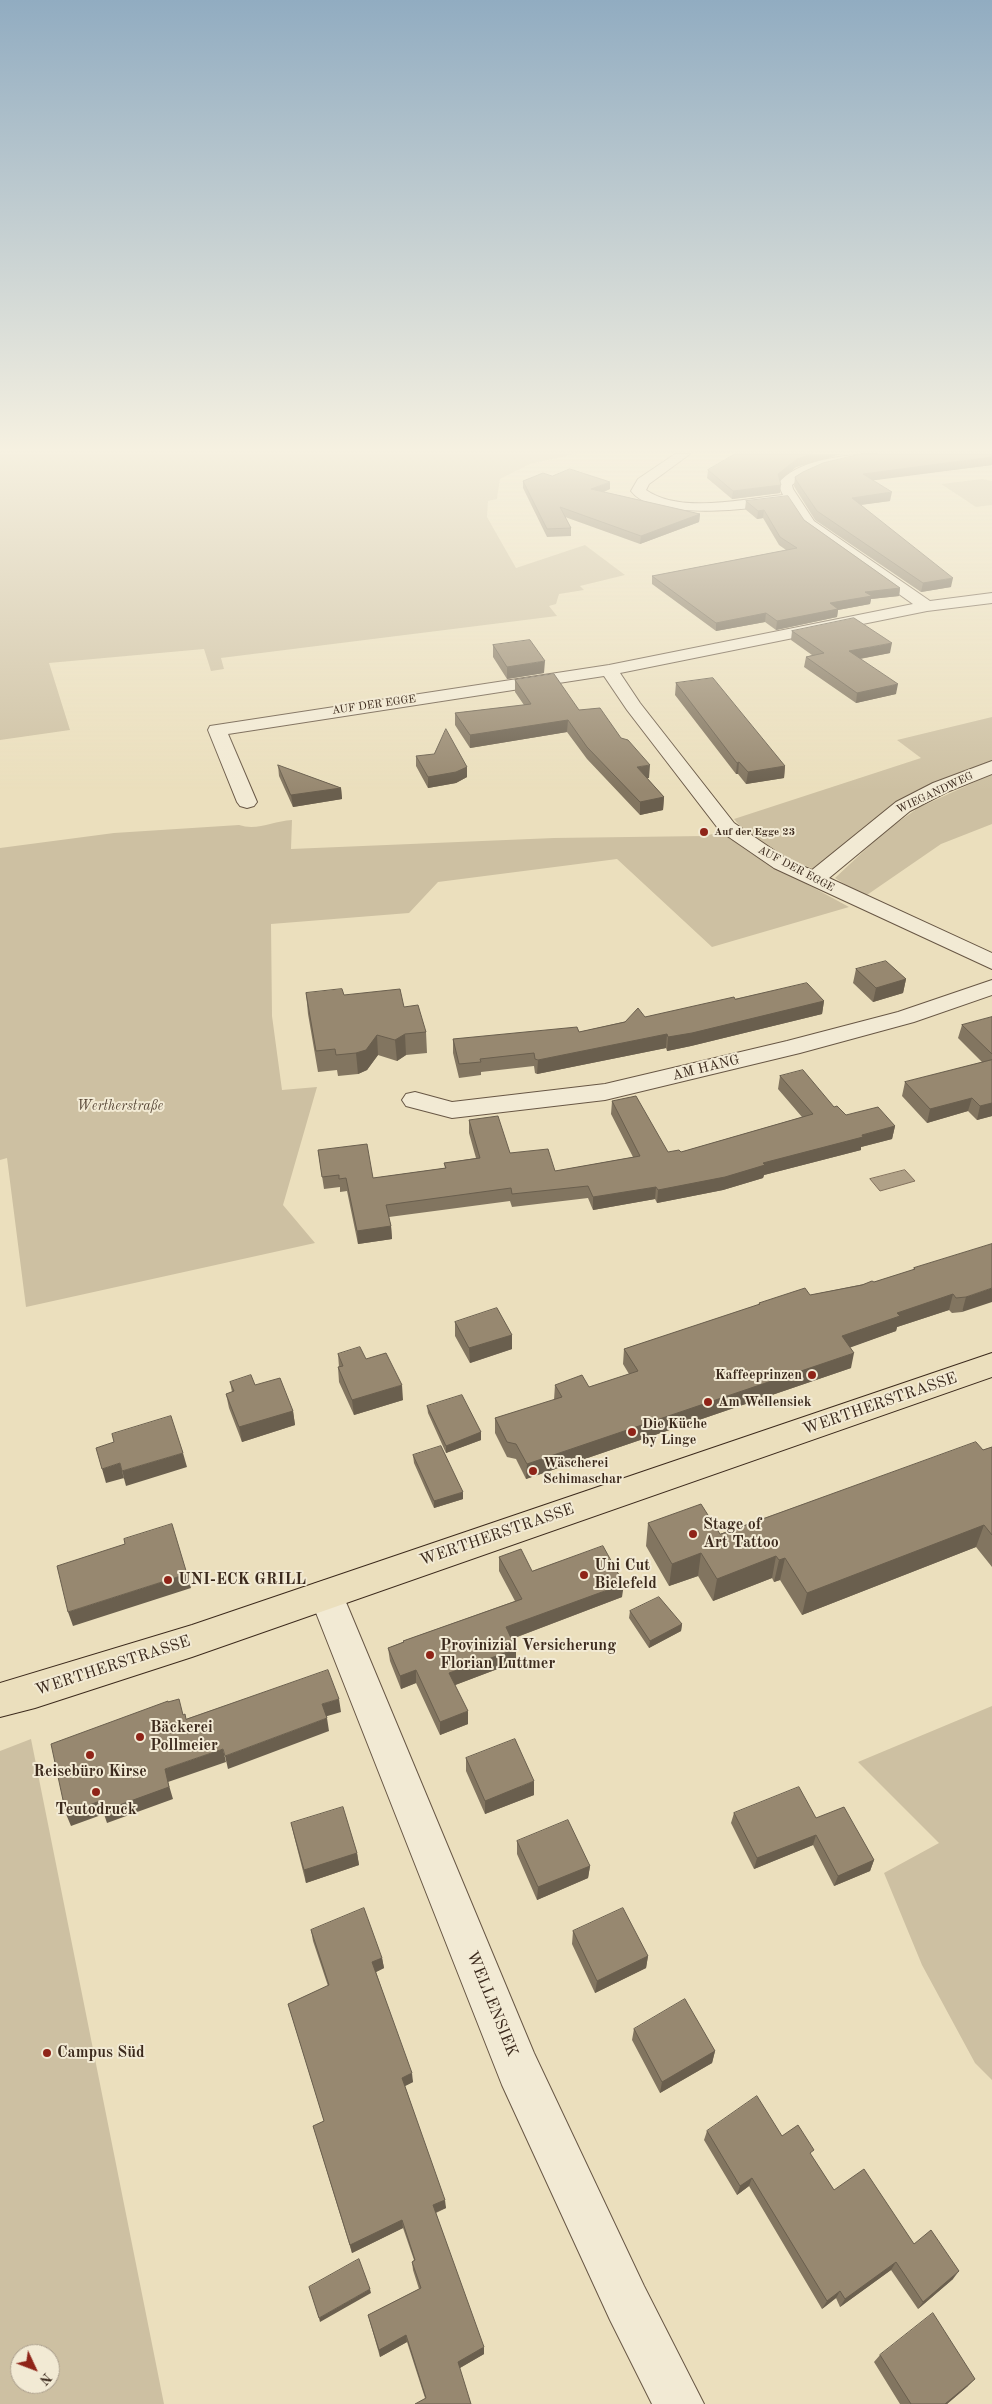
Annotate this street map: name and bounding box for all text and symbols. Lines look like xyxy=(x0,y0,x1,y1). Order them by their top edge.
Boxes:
street label: AUF DER EGGE xyxy=(331,693,417,717)
street label: WIEGANDWEG xyxy=(894,769,976,817)
place label: Auf der Egge 23 xyxy=(714,825,795,839)
marker: Auf der Egge 23 xyxy=(698,826,710,838)
street label: AUF DER EGGE xyxy=(755,843,837,895)
street label: AM HANG xyxy=(671,1052,741,1084)
park label: Wertherstraße xyxy=(77,1098,163,1114)
place label: Kaffeeprinzen xyxy=(715,1367,802,1383)
street label: WERTHERSTRASSE xyxy=(800,1369,960,1439)
marker: Kaffeeprinzen xyxy=(806,1369,818,1381)
place label: Am Wellensiek xyxy=(718,1394,812,1410)
marker: Am Wellensiek xyxy=(702,1396,714,1408)
place label: Die Küche by Linge xyxy=(642,1416,707,1448)
marker: Die Küche by Linge xyxy=(626,1426,638,1438)
place label: Wäscherei Schimaschar xyxy=(543,1455,622,1488)
marker: Wäscherei Schimaschar xyxy=(527,1465,539,1477)
street label: WERTHERSTRASSE xyxy=(417,1500,577,1570)
place label: Stage of Art Tattoo xyxy=(703,1515,779,1553)
marker: Stage of Art Tattoo xyxy=(687,1528,699,1540)
place label: Uni Cut Bielefeld xyxy=(594,1556,657,1594)
marker: Uni Cut Bielefeld xyxy=(578,1569,590,1581)
place label: UNI-ECK GRILL xyxy=(178,1570,306,1590)
marker: UNI-ECK GRILL xyxy=(162,1574,174,1586)
street label: WERTHERSTRASSE xyxy=(33,1632,193,1700)
place label: Provinizial Versicherung Florian Luttmer xyxy=(440,1636,616,1674)
marker: Provinizial Versicherung Florian Luttmer xyxy=(424,1649,436,1661)
place label: Bäckerei Pollmeier xyxy=(150,1718,218,1756)
marker: Bäckerei Pollmeier xyxy=(134,1731,146,1743)
marker: Reisebüro Kirse xyxy=(84,1749,96,1761)
place label: Reisebüro Kirse xyxy=(33,1762,147,1782)
marker: Teutodruck xyxy=(90,1786,102,1798)
place label: Teutodruck xyxy=(55,1800,137,1820)
street label: WELLENSIEK xyxy=(462,1948,522,2060)
place label: Campus Süd xyxy=(57,2043,145,2063)
marker: Campus Süd xyxy=(41,2047,53,2059)
north arrow xyxy=(10,2344,60,2394)
text: N xyxy=(36,2370,54,2387)

